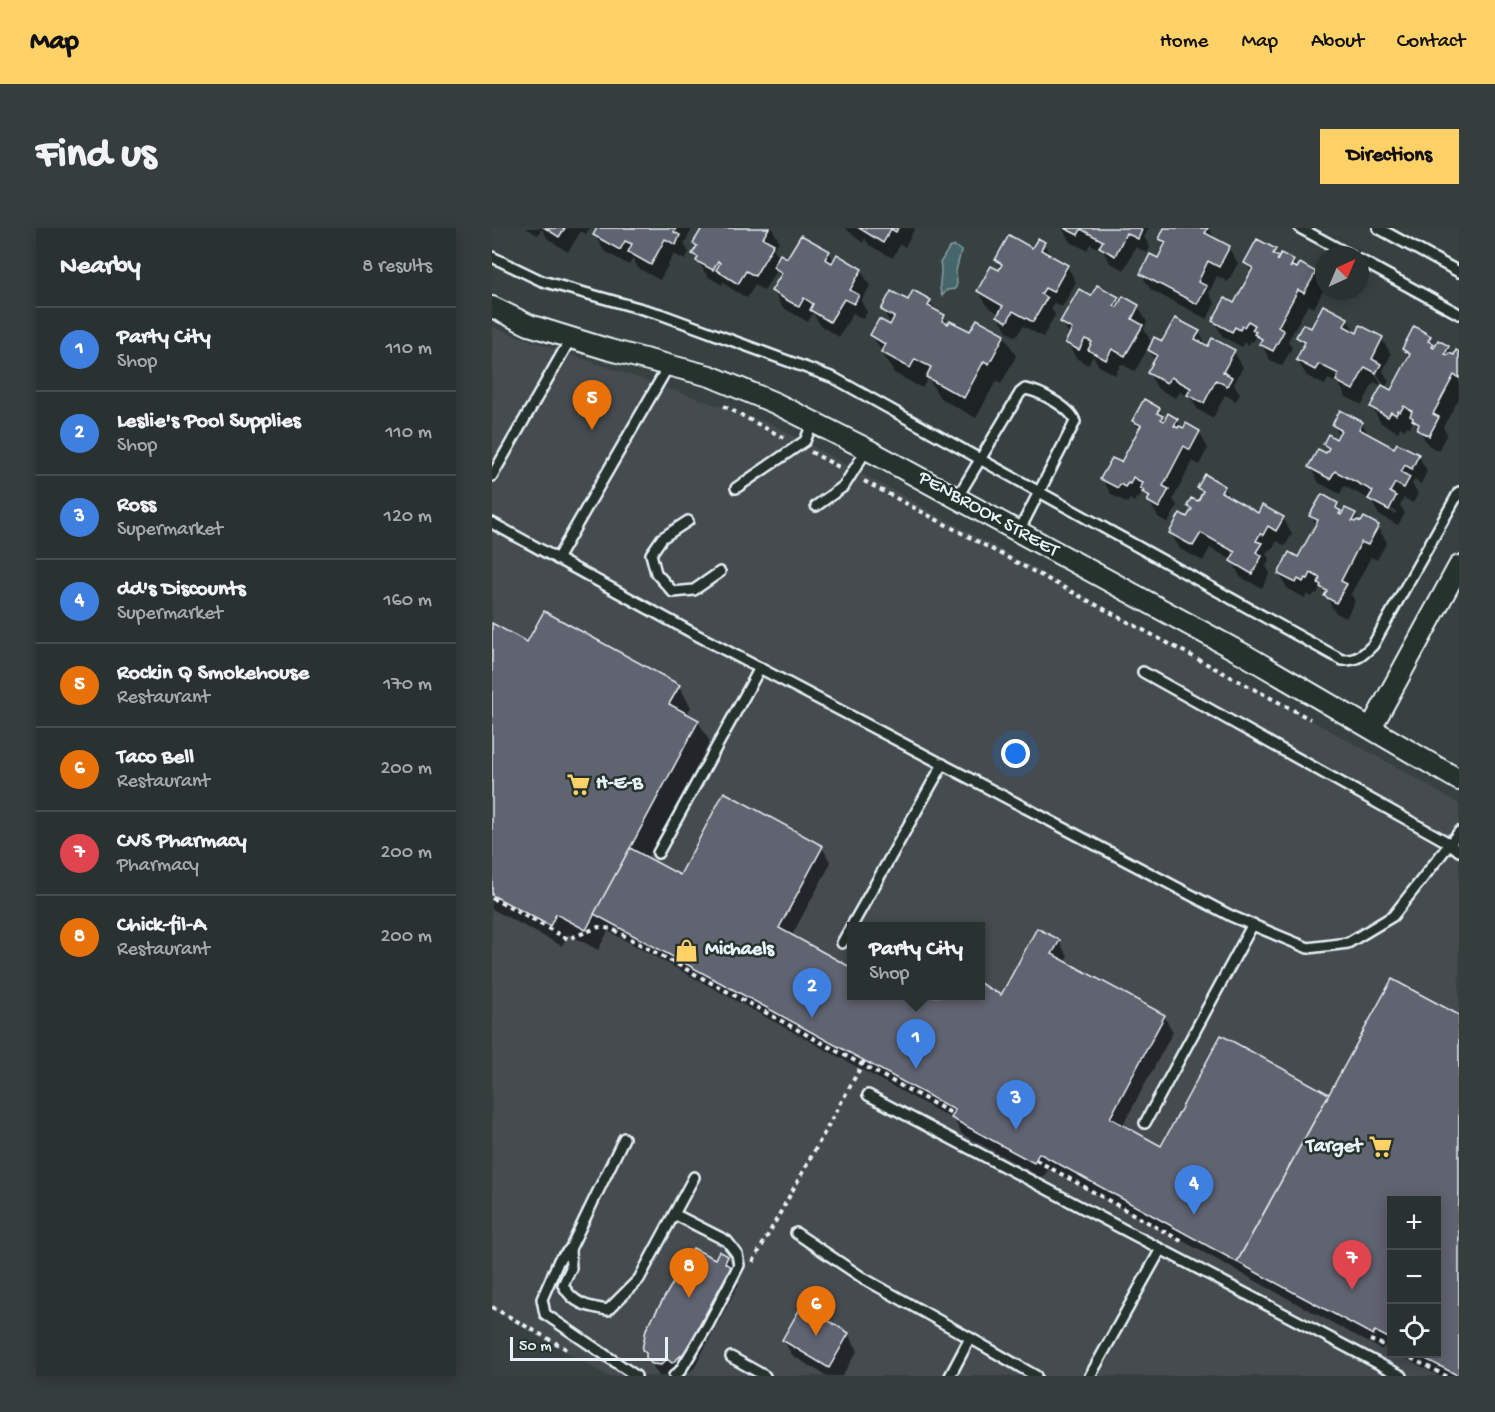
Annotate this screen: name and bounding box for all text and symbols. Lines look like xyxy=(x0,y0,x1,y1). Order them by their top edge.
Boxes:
text: Map xyxy=(30,26,79,59)
text: Home xyxy=(1160,30,1208,55)
text: Map xyxy=(1241,30,1278,55)
text: About xyxy=(1311,30,1364,55)
text: Contact xyxy=(1397,30,1465,55)
button: Directions xyxy=(1320,129,1459,184)
text: Find us xyxy=(36,132,156,181)
north arrow xyxy=(1315,246,1369,300)
text: Nearby xyxy=(60,252,141,283)
text: 8 results xyxy=(362,256,432,279)
text: Party City xyxy=(117,325,211,351)
text: 1 xyxy=(75,338,84,361)
text: 110 m xyxy=(386,338,432,361)
text: Shop xyxy=(117,351,157,374)
pin: 5 xyxy=(572,380,612,430)
text: Leslie's Pool Supplies xyxy=(117,409,301,435)
text: 2 xyxy=(75,422,84,445)
text: 110 m xyxy=(386,422,432,445)
text: Shop xyxy=(117,435,157,458)
street label: PENBROOK STREET xyxy=(913,466,1063,564)
text: Ross xyxy=(117,493,156,519)
text: 3 xyxy=(74,506,85,529)
text: 120 m xyxy=(384,506,432,529)
text: Supermarket xyxy=(117,519,223,542)
text: dd's Discounts xyxy=(117,577,246,603)
text: 4 xyxy=(75,590,84,613)
text: 160 m xyxy=(383,590,432,613)
text: Supermarket xyxy=(117,603,223,626)
text: Rockin Q Smokehouse xyxy=(117,661,309,687)
text: 5 xyxy=(74,674,85,697)
text: 170 m xyxy=(383,674,432,697)
text: Restaurant xyxy=(117,687,210,710)
your location xyxy=(1001,739,1030,768)
text: Taco Bell xyxy=(117,745,194,771)
text: 6 xyxy=(74,758,85,781)
text: 200 m xyxy=(381,758,432,781)
text: Restaurant xyxy=(117,771,210,794)
supermarket icon: H-E-B xyxy=(565,771,591,797)
place label: H-E-B xyxy=(596,773,643,796)
text: CVS Pharmacy xyxy=(117,829,247,855)
text: 7 xyxy=(74,842,85,865)
text: 200 m xyxy=(381,842,432,865)
text: Pharmacy xyxy=(117,855,199,878)
text: Chick-fil-A xyxy=(117,913,206,939)
popup xyxy=(847,922,985,1000)
text: 8 xyxy=(74,926,85,949)
text: 200 m xyxy=(381,926,432,949)
shop icon: Michaels xyxy=(674,937,700,963)
text: Party City xyxy=(869,937,963,963)
text: Restaurant xyxy=(117,939,210,962)
place label: Michaels xyxy=(705,939,776,962)
text: Shop xyxy=(869,963,909,986)
pin: 2 xyxy=(792,968,832,1018)
pin: 1 xyxy=(896,1020,936,1069)
pin: 3 xyxy=(996,1080,1036,1130)
supermarket icon: Target xyxy=(1367,1134,1393,1160)
place label: Target xyxy=(1304,1136,1364,1159)
pin: 4 xyxy=(1174,1166,1214,1215)
map controls xyxy=(1387,1196,1441,1358)
button: + xyxy=(1387,1196,1441,1250)
pin: 7 xyxy=(1332,1240,1372,1290)
pin: 8 xyxy=(670,1248,708,1298)
button: − xyxy=(1387,1250,1441,1304)
pin: 6 xyxy=(796,1286,836,1336)
button: locate xyxy=(1387,1304,1441,1358)
scale bar xyxy=(510,1334,668,1362)
text: 50 m xyxy=(519,1338,552,1357)

